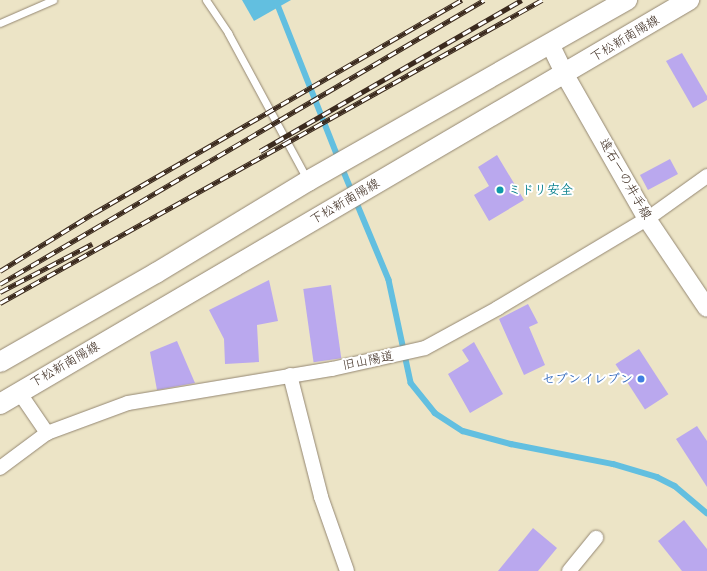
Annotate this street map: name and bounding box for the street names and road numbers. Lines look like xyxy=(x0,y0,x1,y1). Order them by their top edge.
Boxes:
street label: 下松新南陽線 xyxy=(588,12,662,66)
street label: 遠石一の井手線 xyxy=(595,136,655,222)
street label: 下松新南陽線 xyxy=(307,176,383,228)
street label: 下松新南陽線 xyxy=(27,339,103,391)
street label: 旧山陽道 xyxy=(341,348,395,374)

